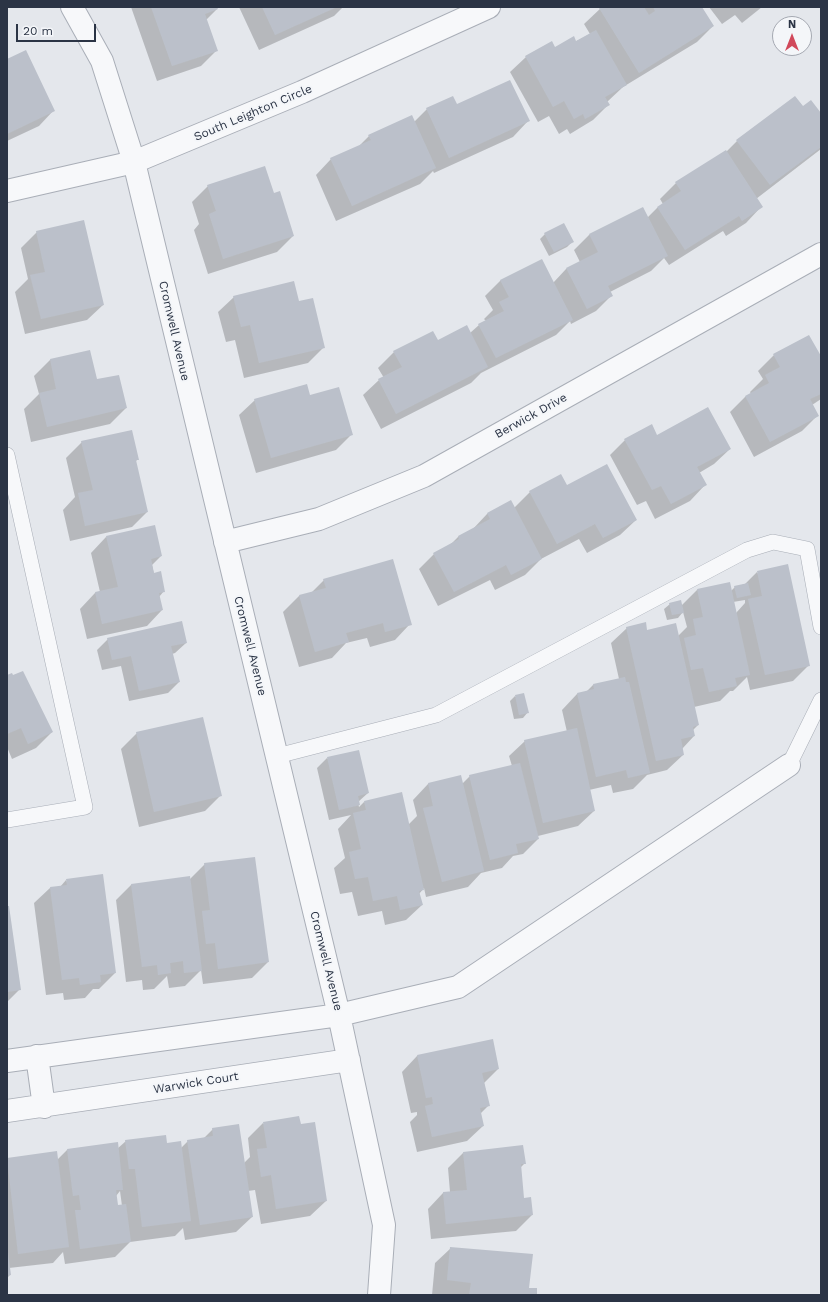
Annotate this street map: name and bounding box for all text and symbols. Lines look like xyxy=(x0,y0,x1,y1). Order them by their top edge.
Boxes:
scale bar xyxy=(18,16,98,42)
north arrow xyxy=(772,16,812,56)
text: N xyxy=(788,18,796,31)
text: 20 m xyxy=(23,24,53,38)
street label: South Leighton Circle xyxy=(192,82,314,144)
street label: Cromwell Avenue xyxy=(155,280,193,382)
street label: Berwick Drive xyxy=(492,390,570,442)
street label: Cromwell Avenue xyxy=(231,595,269,697)
street label: Cromwell Avenue xyxy=(307,910,345,1012)
street label: Warwick Court xyxy=(152,1069,240,1097)

